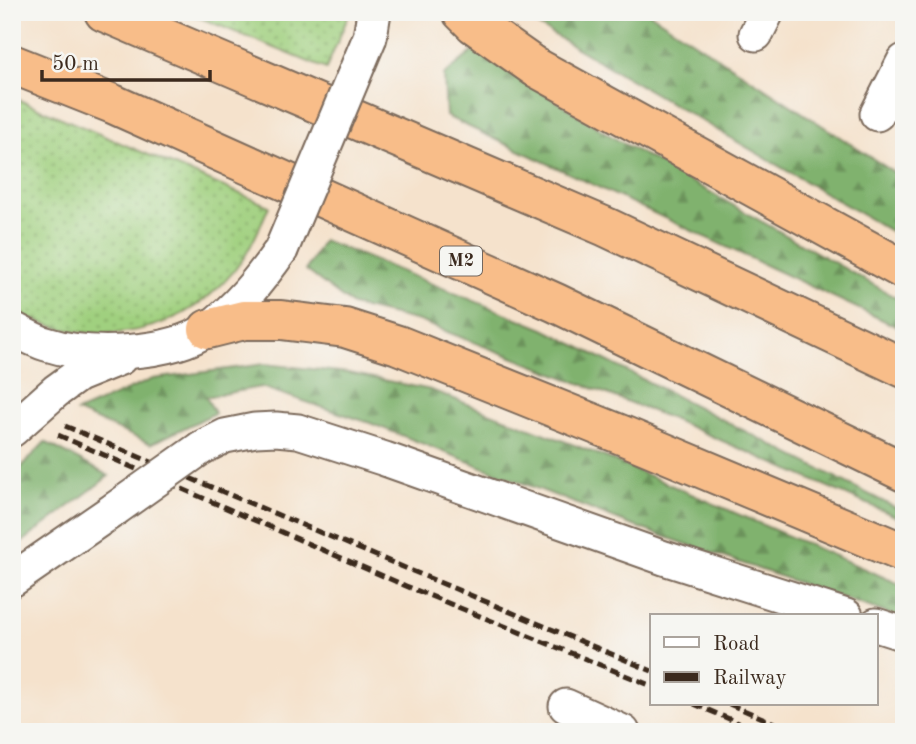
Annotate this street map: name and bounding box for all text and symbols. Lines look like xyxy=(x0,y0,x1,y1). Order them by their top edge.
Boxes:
scale bar xyxy=(42,38,210,82)
text: 50 m xyxy=(52,54,99,75)
road number: M2 xyxy=(440,246,482,276)
legend xyxy=(650,614,878,706)
text: Road xyxy=(713,634,760,655)
text: Railway xyxy=(713,668,787,689)

